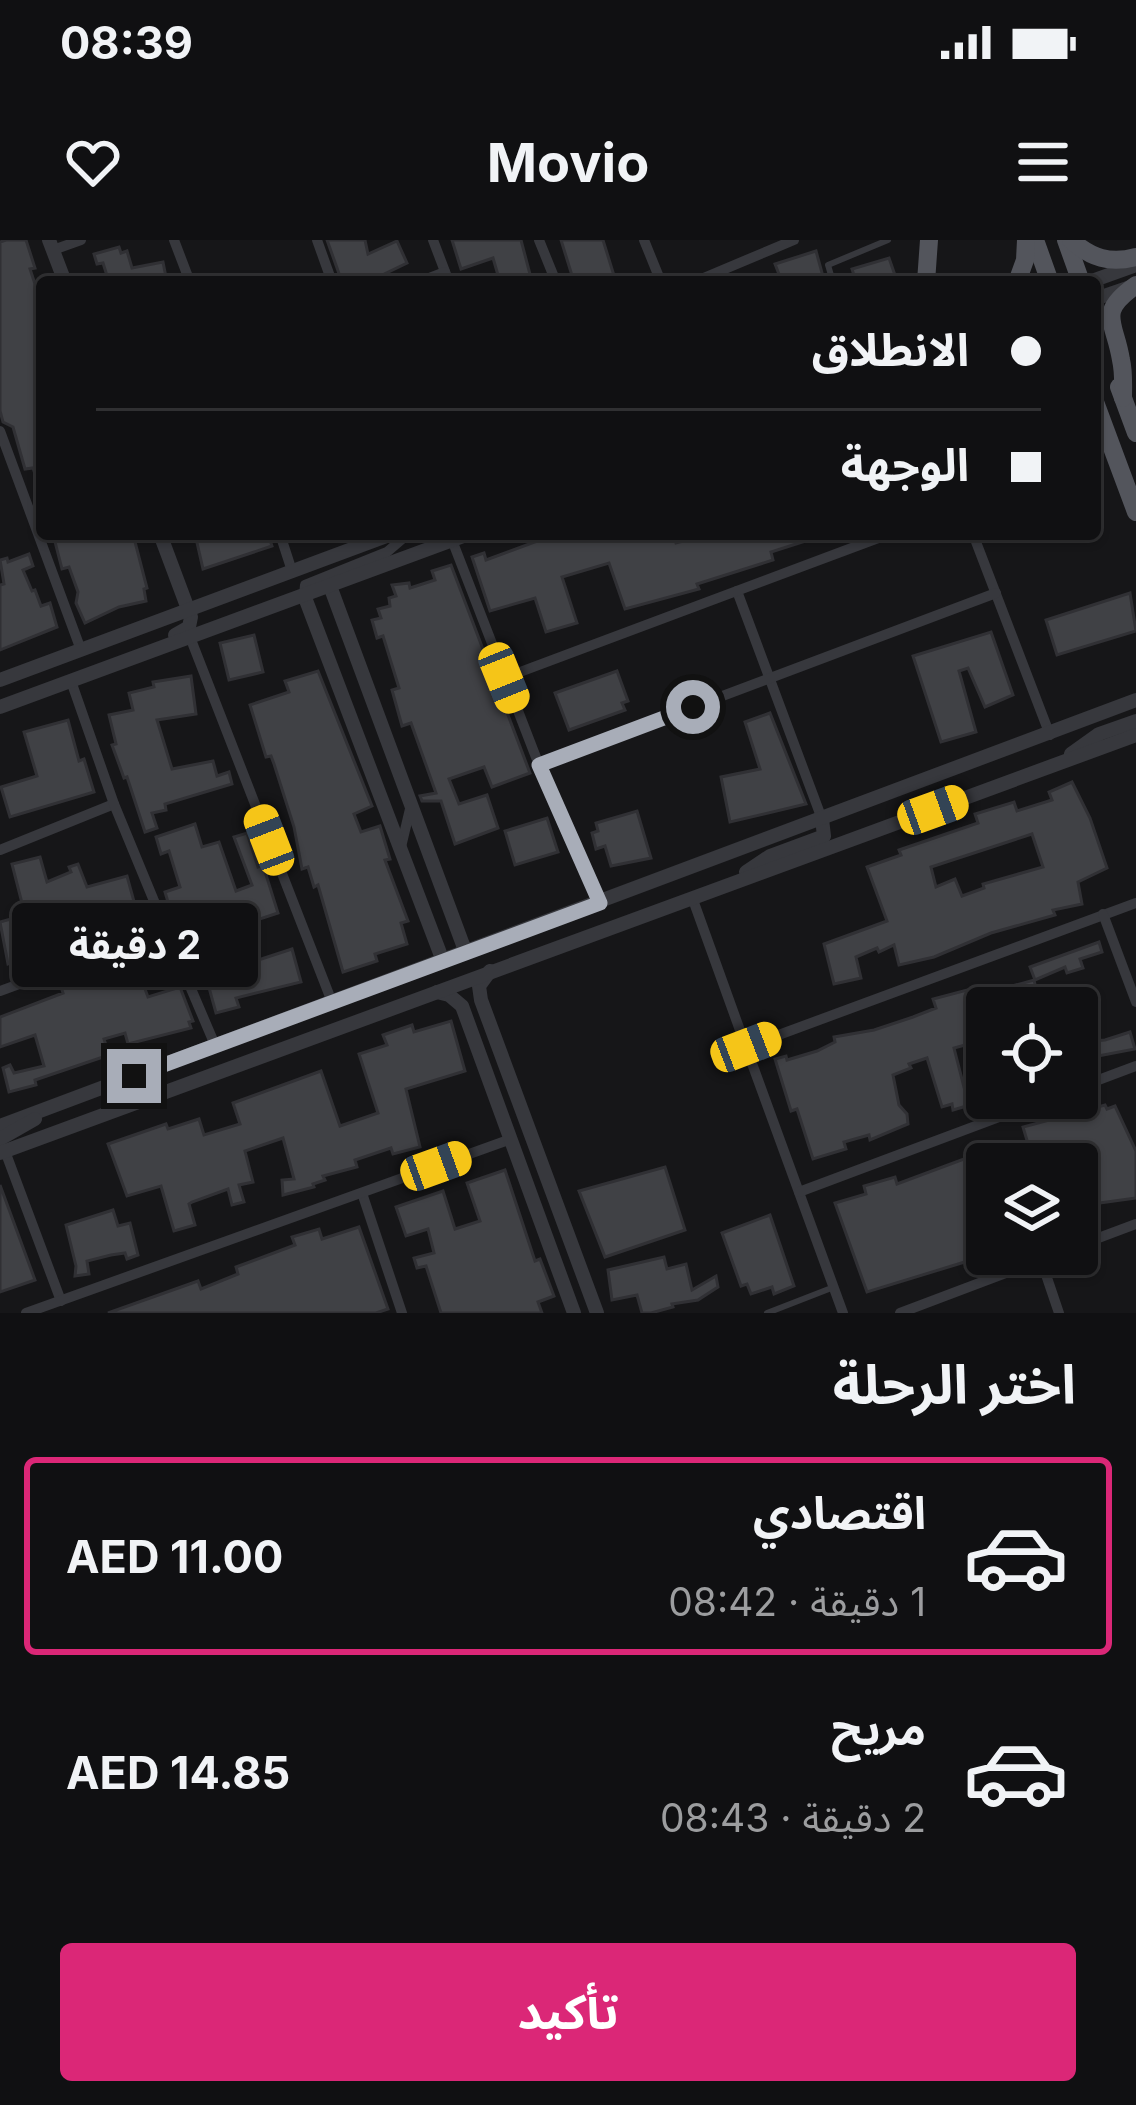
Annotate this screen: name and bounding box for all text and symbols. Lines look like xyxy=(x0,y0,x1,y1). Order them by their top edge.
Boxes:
text: 08:39 xyxy=(60,15,193,70)
icon: heart xyxy=(60,129,126,195)
icon: menu xyxy=(1010,129,1076,195)
text: Movio xyxy=(487,130,649,195)
text: الانطلاق xyxy=(812,322,969,377)
text: الوجهة xyxy=(841,437,969,492)
car xyxy=(474,638,534,718)
route start xyxy=(666,680,720,734)
car xyxy=(893,781,973,839)
car xyxy=(239,800,299,880)
callout: 2 دقيقة xyxy=(11,902,257,986)
text: 2 دقيقة xyxy=(69,921,201,968)
map controls xyxy=(966,987,1098,1275)
button: locate xyxy=(966,987,1098,1119)
car xyxy=(706,1017,786,1077)
route end xyxy=(107,1049,161,1103)
car xyxy=(396,1137,476,1195)
button: layers xyxy=(966,1143,1098,1275)
text: اختر الرحلة xyxy=(833,1352,1076,1417)
text: اقتصادي xyxy=(753,1485,926,1540)
icon: car xyxy=(962,1502,1070,1610)
text: AED 11.00 xyxy=(66,1529,283,1584)
text: 1 دقيقة · 08:42 xyxy=(668,1578,926,1625)
text: مريح xyxy=(831,1701,926,1756)
icon: car xyxy=(962,1718,1070,1826)
text: AED 14.85 xyxy=(66,1745,290,1800)
text: 2 دقيقة · 08:43 xyxy=(660,1794,926,1841)
button: تأكيد xyxy=(60,1943,1076,2081)

